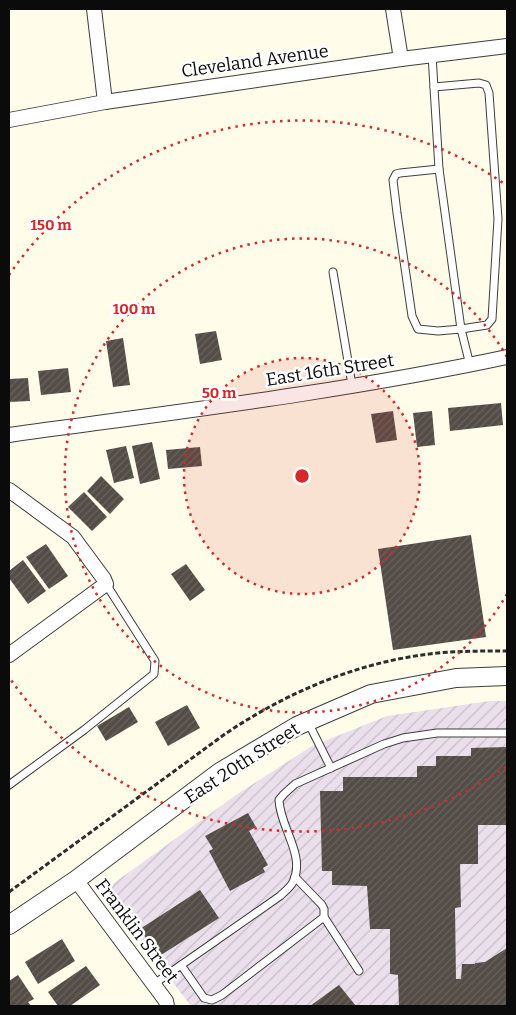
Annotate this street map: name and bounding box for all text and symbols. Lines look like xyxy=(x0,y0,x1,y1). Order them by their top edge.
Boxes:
street label: Cleveland Avenue xyxy=(180,40,330,82)
text: 150 m xyxy=(30,216,72,234)
text: 100 m xyxy=(113,300,156,318)
street label: East 16th Street xyxy=(264,349,396,391)
text: 50 m xyxy=(202,384,237,402)
centre of rings xyxy=(293,467,311,485)
street label: East 20th Street xyxy=(180,717,304,808)
street label: Franklin Street xyxy=(91,875,184,988)

